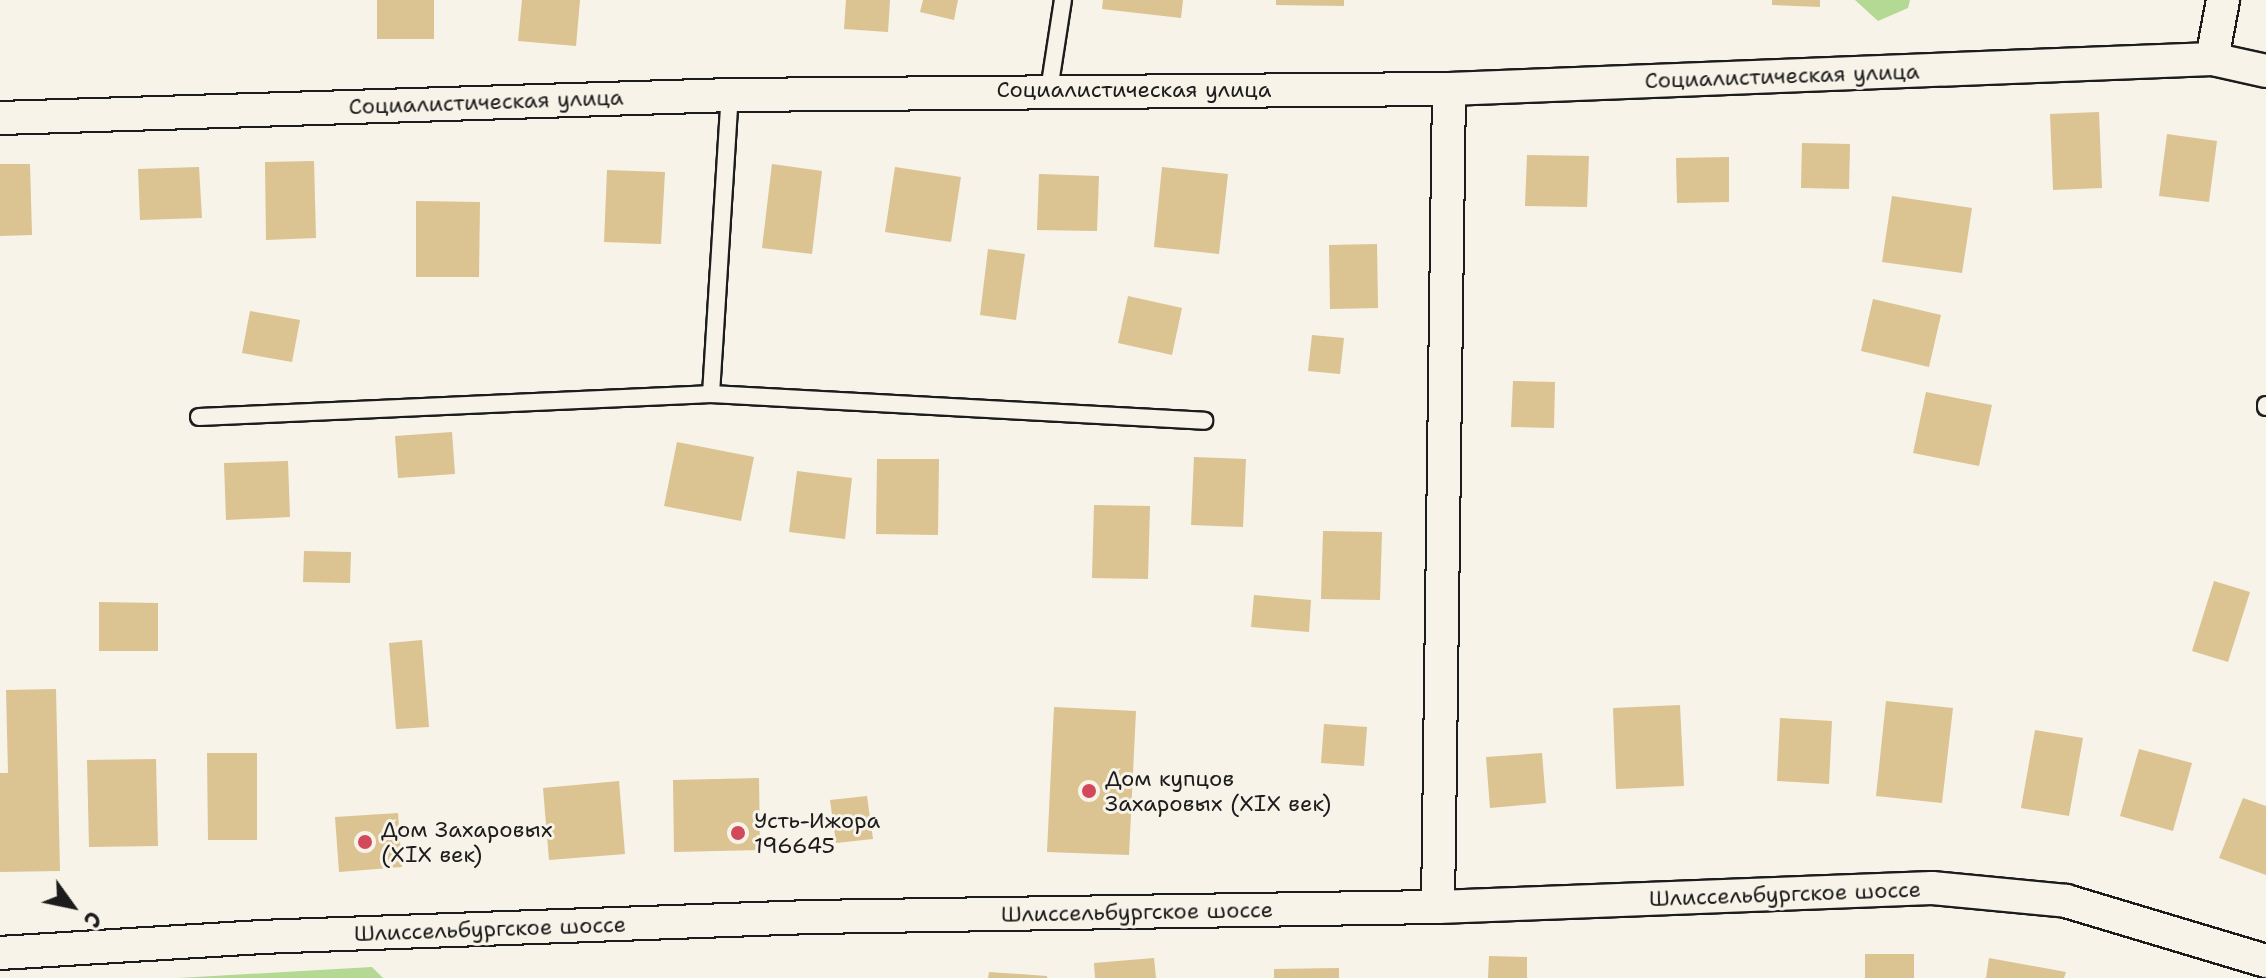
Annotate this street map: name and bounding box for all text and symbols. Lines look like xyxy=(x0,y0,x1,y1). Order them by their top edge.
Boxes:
street label: Социалистическая улица xyxy=(1644,58,1920,94)
street label: Социалистическая улица xyxy=(997,77,1271,103)
street label: Социалистическая улица xyxy=(348,84,624,120)
place label: Дом купцов Захаровых (XIX век) xyxy=(1105,765,1331,816)
marker: Дом купцов Захаровых (XIX век) xyxy=(1080,782,1098,800)
place label: Усть-Ижора 196645 xyxy=(754,807,880,858)
place label: Дом Захаровых (XIX век) xyxy=(381,816,552,868)
marker: Усть-Ижора 196645 xyxy=(729,824,747,842)
marker: Дом Захаровых (XIX век) xyxy=(356,833,374,851)
north arrow xyxy=(32,866,112,946)
street label: Шлиссельбургское шоссе xyxy=(1648,876,1922,912)
street label: Шлиссельбургское шоссе xyxy=(1001,896,1273,928)
text: С xyxy=(77,906,108,933)
street label: Шлиссельбургское шоссе xyxy=(353,911,627,947)

